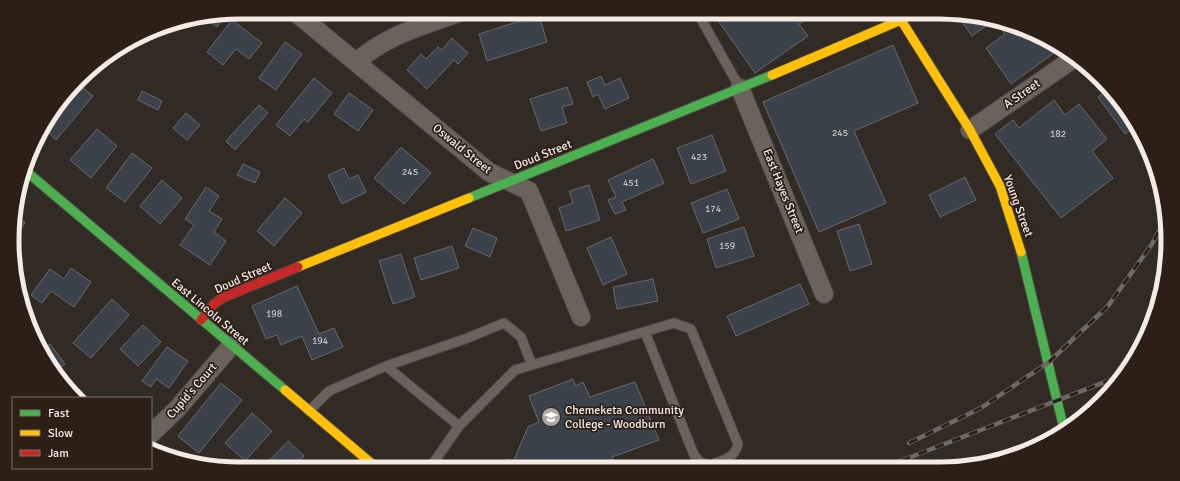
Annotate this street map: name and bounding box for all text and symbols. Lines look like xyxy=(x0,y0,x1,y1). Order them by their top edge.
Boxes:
street label: A Street xyxy=(1001,76,1043,112)
street label: Oswald Street xyxy=(429,121,495,177)
house number: 245 xyxy=(832,127,848,139)
house number: 182 xyxy=(1050,128,1066,140)
street label: Doud Street xyxy=(512,137,574,173)
street label: East Hayes Street xyxy=(759,147,807,235)
house number: 423 xyxy=(691,151,707,163)
house number: 245 xyxy=(402,166,418,178)
street label: Young Street xyxy=(1000,173,1036,239)
house number: 451 xyxy=(623,177,639,189)
house number: 174 xyxy=(705,203,722,215)
house number: 159 xyxy=(719,240,735,252)
street label: Doud Street xyxy=(212,259,274,297)
street label: East Lincoln Street xyxy=(168,275,252,349)
house number: 198 xyxy=(266,308,282,320)
house number: 194 xyxy=(312,335,329,347)
street label: Cupid's Court xyxy=(164,360,220,422)
legend xyxy=(12,397,152,469)
place label: Chemeketa Community College - Woodburn xyxy=(565,403,684,432)
text: Fast xyxy=(48,406,69,421)
school or university icon: Chemeketa Community College - Woodburn xyxy=(540,406,562,428)
text: Slow xyxy=(48,426,73,441)
text: Jam xyxy=(48,446,69,461)

